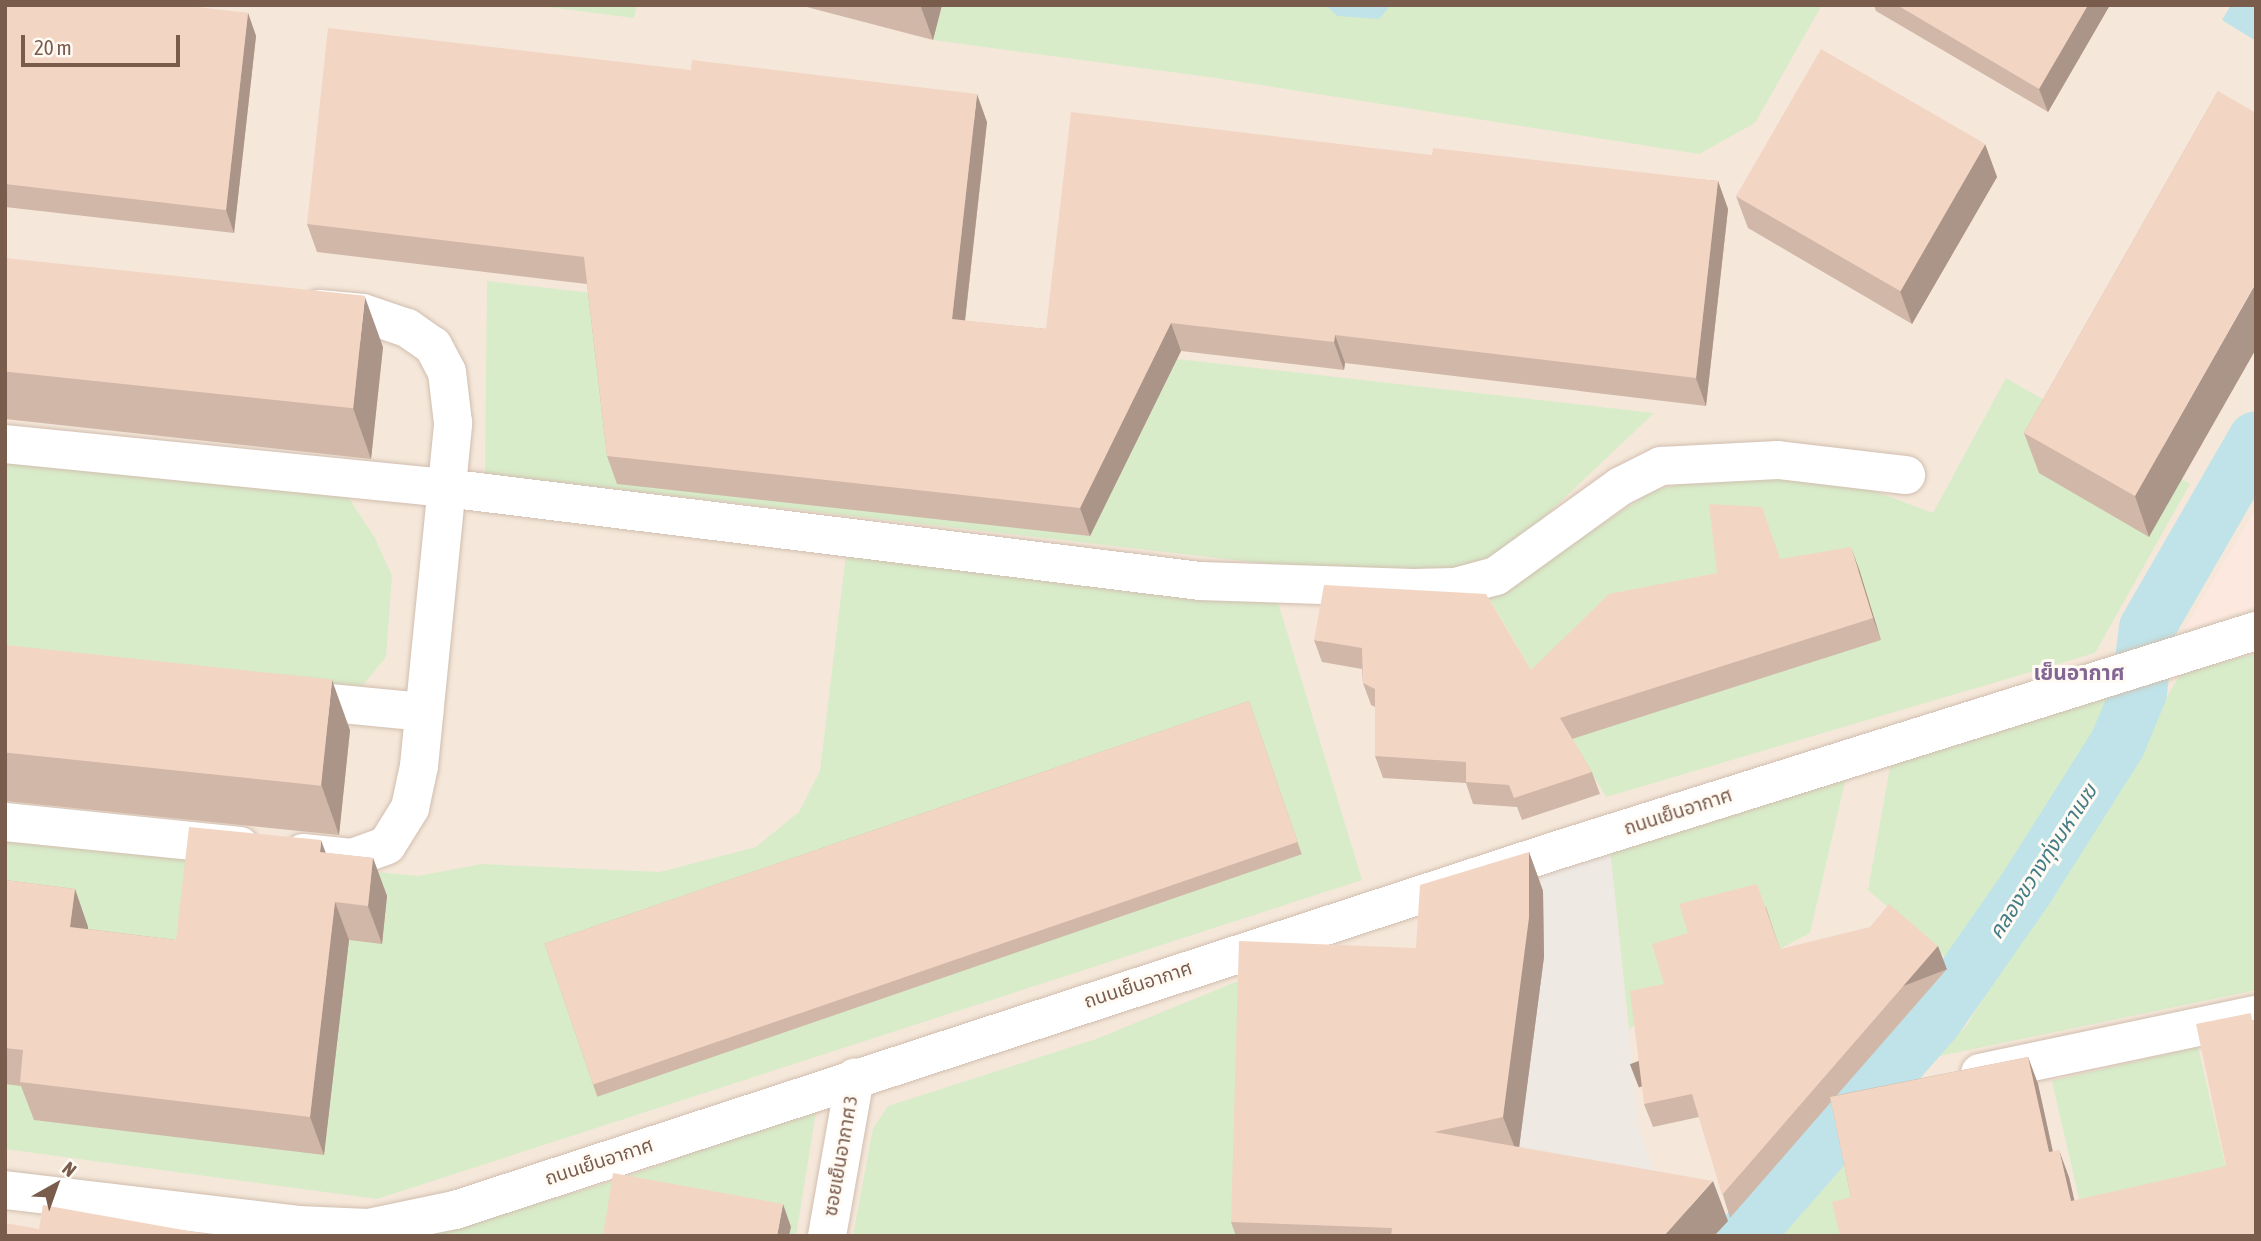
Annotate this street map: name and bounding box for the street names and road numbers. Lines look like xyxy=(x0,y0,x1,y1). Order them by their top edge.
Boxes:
street label: ถนนเย็นอากาศ xyxy=(1621,784,1735,840)
street label: ถนนเย็นอากาศ xyxy=(1081,957,1195,1013)
street label: ซอยเย็นอากาศ 3 xyxy=(819,1094,863,1218)
street label: ถนนเย็นอากาศ xyxy=(542,1134,656,1190)

